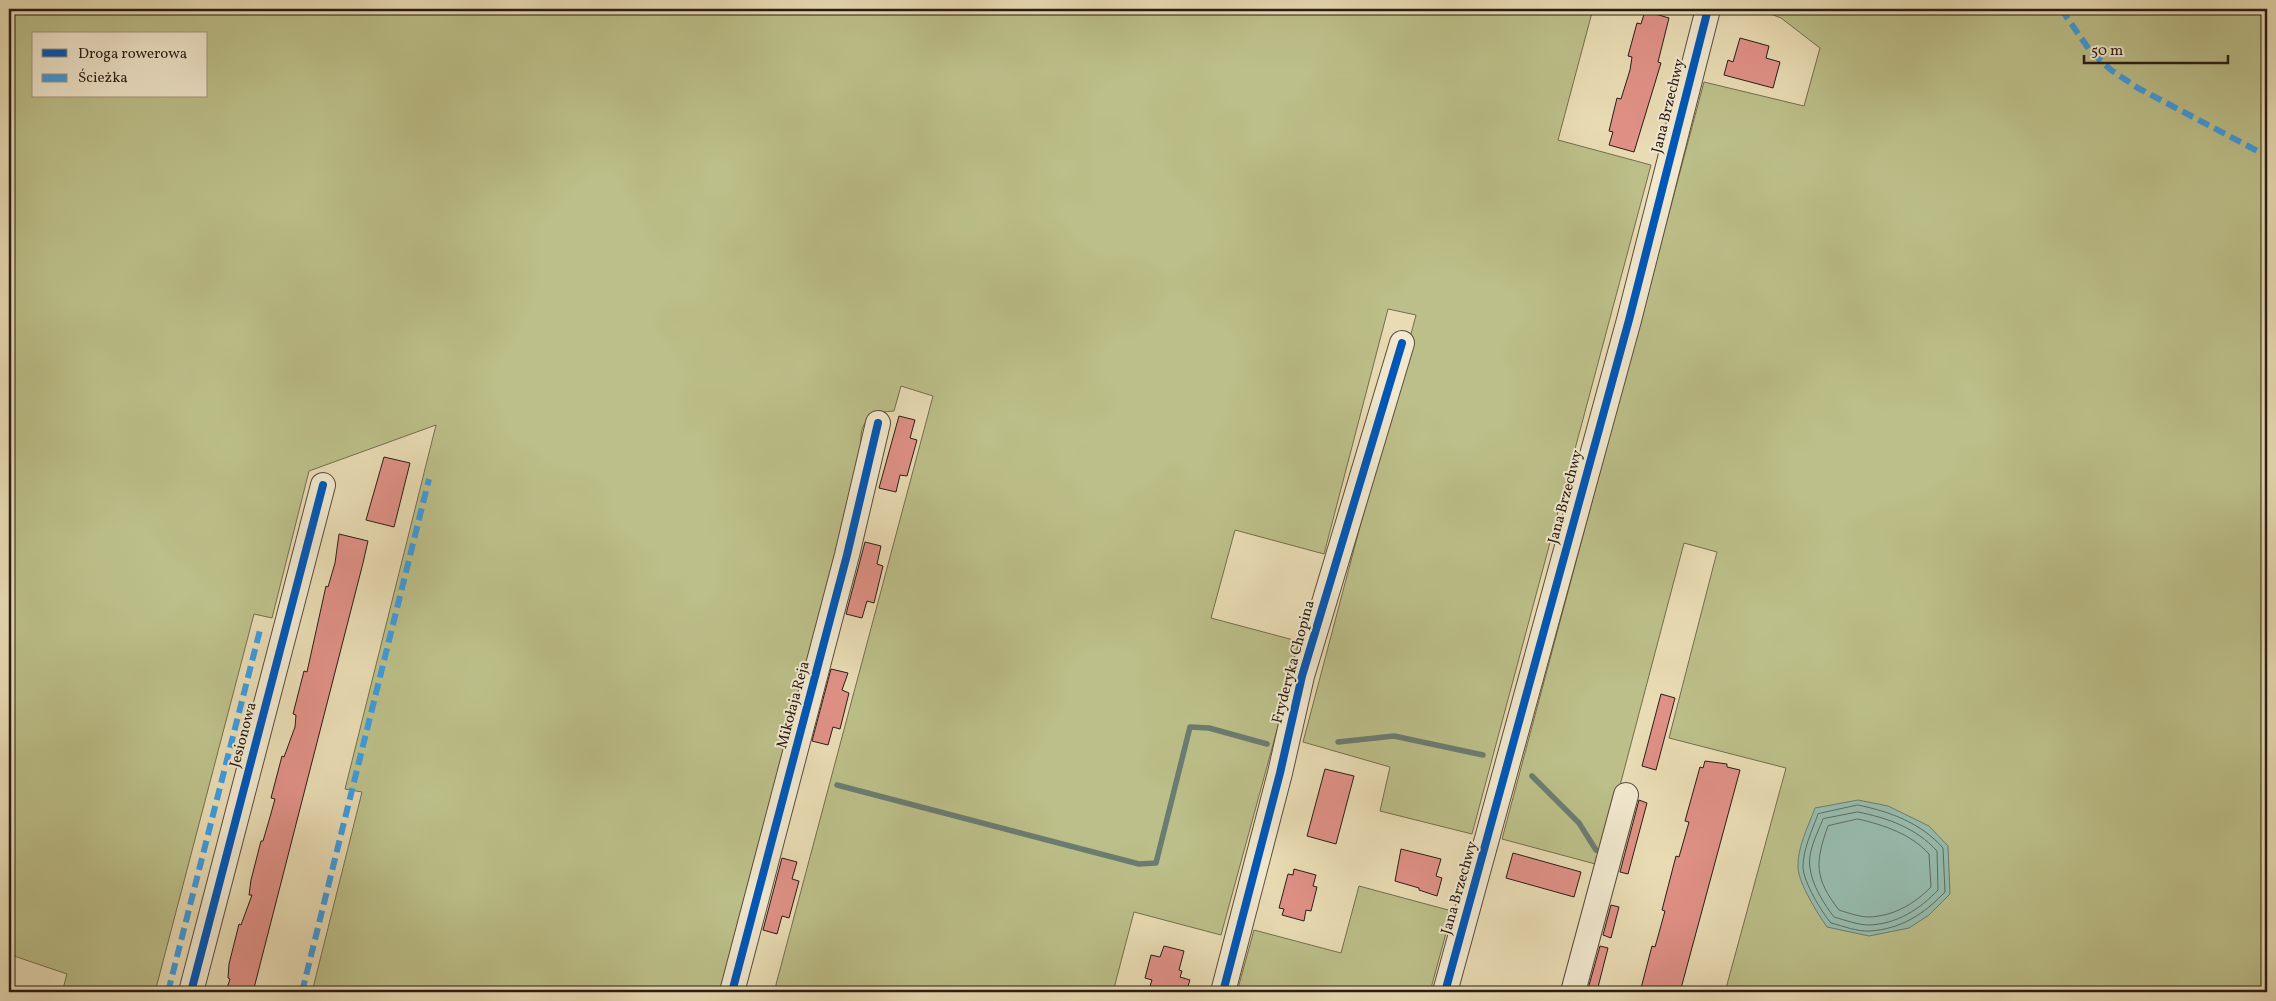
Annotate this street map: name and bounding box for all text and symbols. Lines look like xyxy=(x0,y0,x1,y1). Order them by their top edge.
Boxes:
legend xyxy=(32,32,208,98)
scale bar xyxy=(2084,32,2227,64)
text: 50 m xyxy=(2091,41,2123,62)
text: Droga rowerowa xyxy=(78,44,187,65)
street label: Jana Brzechwy xyxy=(1647,57,1691,155)
text: Ścieżka xyxy=(78,68,128,89)
street label: Jana Brzechwy xyxy=(1543,448,1589,546)
street label: Fryderyka Chopina xyxy=(1267,598,1321,726)
street label: Mikołaja Reja xyxy=(772,659,816,751)
street label: Jesionowa xyxy=(225,700,263,770)
street label: Jana Brzechwy xyxy=(1437,839,1483,937)

